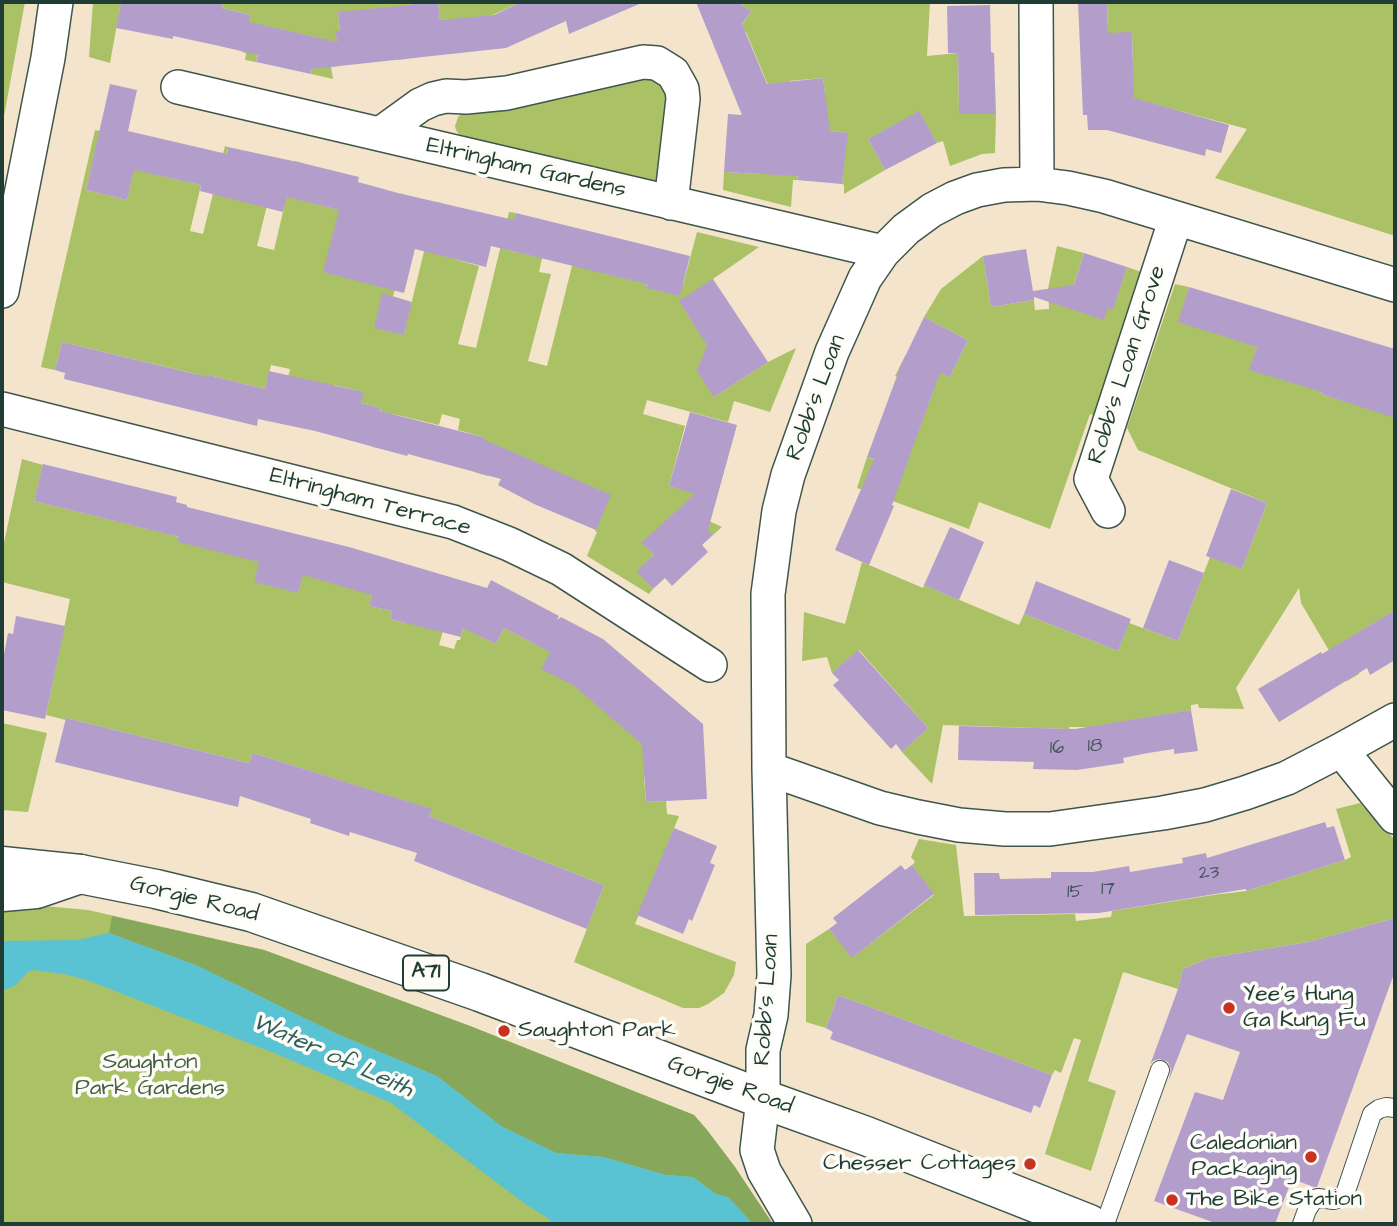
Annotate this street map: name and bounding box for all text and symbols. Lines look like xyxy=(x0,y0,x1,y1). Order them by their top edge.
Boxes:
street label: Eltringham Gardens xyxy=(424,133,628,205)
street label: Robb's Loan Grove xyxy=(1083,262,1173,468)
street label: Robb's Loan xyxy=(782,331,852,465)
street label: Eltringham Terrace xyxy=(266,463,474,543)
house number: 18 xyxy=(1088,736,1102,758)
house number: 16 xyxy=(1050,738,1064,760)
house number: 23 xyxy=(1199,863,1219,885)
street label: Gorgie Road xyxy=(127,871,261,929)
house number: 17 xyxy=(1101,879,1115,901)
house number: 15 xyxy=(1067,882,1083,904)
street label: Robb's Loan xyxy=(750,933,786,1067)
road number: A71 xyxy=(403,956,449,990)
place label: Yee's Hung Ga Kung Fu xyxy=(1243,981,1366,1035)
marker: Yee's Hung Ga Kung Fu xyxy=(1221,1000,1237,1016)
water label: Water of Leith xyxy=(247,1009,417,1105)
place label: Saughton Park xyxy=(518,1017,676,1045)
marker: Saughton Park xyxy=(496,1023,512,1039)
park label: Saughton Park Gardens xyxy=(75,1049,225,1103)
street label: Gorgie Road xyxy=(664,1051,796,1121)
place label: Caledonian Packaging xyxy=(1190,1130,1297,1184)
marker: Caledonian Packaging xyxy=(1303,1149,1319,1165)
place label: Chesser Cottages xyxy=(823,1150,1016,1178)
marker: Chesser Cottages xyxy=(1022,1156,1038,1172)
place label: The Bike Station xyxy=(1186,1186,1362,1214)
marker: The Bike Station xyxy=(1164,1192,1180,1208)

